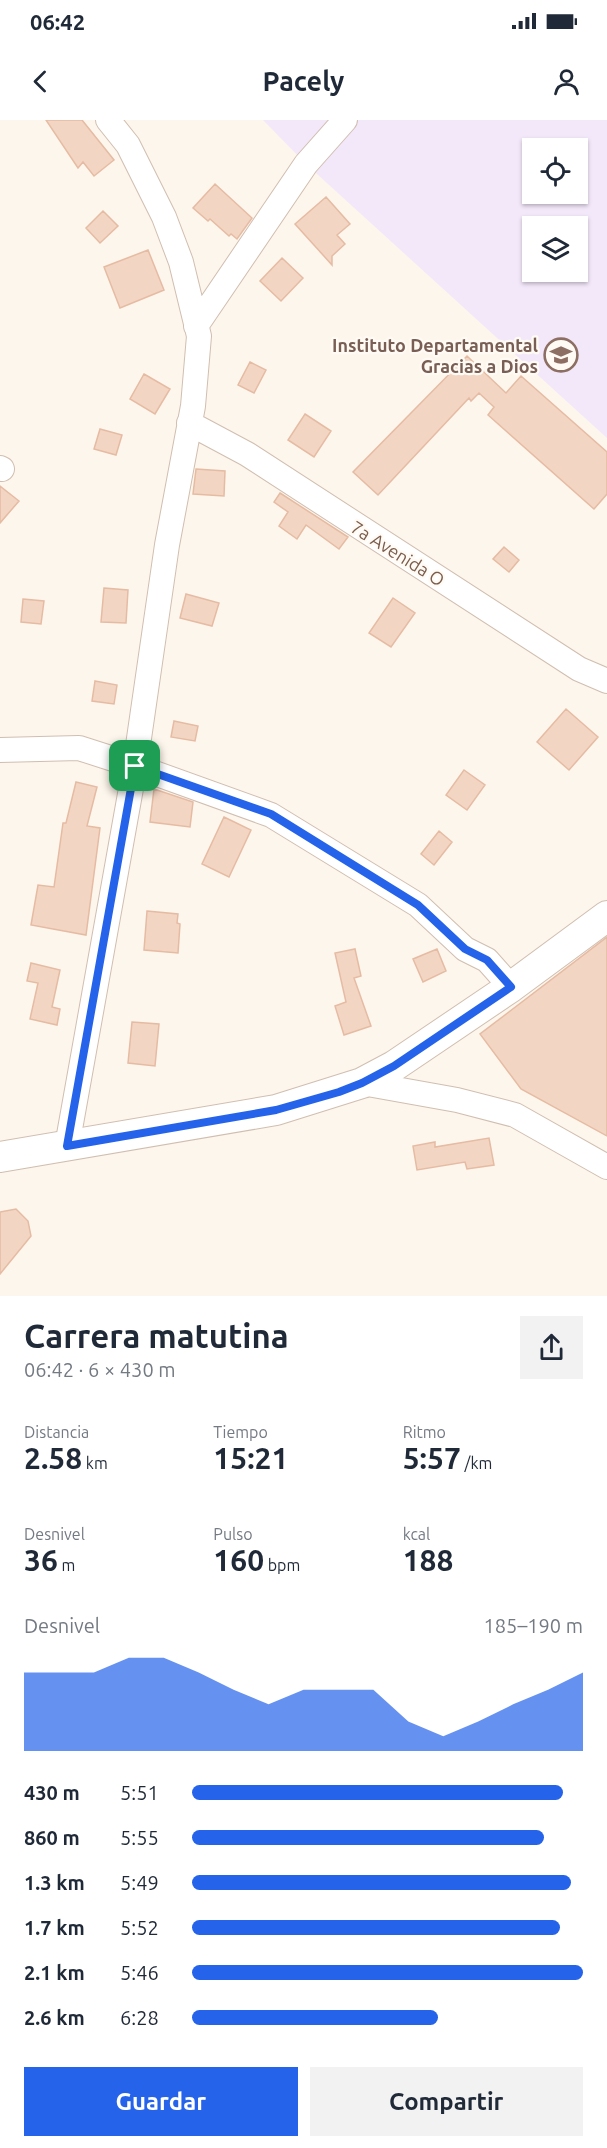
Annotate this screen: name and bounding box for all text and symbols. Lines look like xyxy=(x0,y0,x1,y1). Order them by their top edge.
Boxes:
text: 06:42 xyxy=(30,9,85,34)
icon: back xyxy=(24,65,57,98)
icon: person xyxy=(550,65,583,98)
text: Pacely xyxy=(263,66,344,96)
map controls xyxy=(522,138,588,282)
button: locate xyxy=(522,138,588,204)
button: layers xyxy=(522,216,588,282)
place label: Instituto Departamental Gracias a Dios xyxy=(332,335,539,376)
school or university icon: Instituto Departamental Gracias a Dios xyxy=(543,337,579,373)
street label: 7a Avenida O xyxy=(348,516,448,590)
pin xyxy=(109,740,160,791)
icon: arrive xyxy=(118,749,151,782)
button: share xyxy=(520,1316,583,1379)
text: Carrera matutina xyxy=(24,1317,289,1354)
text: 06:42 · 6 × 430 m xyxy=(24,1358,176,1381)
text: Distancia xyxy=(24,1423,89,1441)
text: Tiempo xyxy=(213,1423,268,1441)
text: Ritmo xyxy=(403,1423,446,1441)
text: 2.58 xyxy=(24,1441,82,1475)
text: 15:21 xyxy=(213,1441,288,1475)
text: 5:57 xyxy=(403,1441,461,1475)
text: km xyxy=(82,1454,108,1472)
text: /km xyxy=(461,1454,492,1472)
text: Desnivel xyxy=(24,1525,85,1543)
text: Pulso xyxy=(213,1525,253,1543)
text: kcal xyxy=(403,1525,430,1543)
text: 36 xyxy=(24,1543,58,1577)
text: 160 xyxy=(213,1543,264,1577)
text: 188 xyxy=(403,1543,453,1577)
text: m xyxy=(58,1556,75,1574)
text: bpm xyxy=(264,1556,300,1574)
text: Desnivel xyxy=(24,1614,100,1637)
text: 185–190 m xyxy=(484,1614,583,1637)
text: 430 m xyxy=(24,1781,80,1804)
text: 5:51 xyxy=(120,1781,159,1804)
text: 860 m xyxy=(24,1826,80,1849)
text: 5:55 xyxy=(120,1826,159,1849)
text: 1.3 km xyxy=(24,1871,85,1894)
text: 5:49 xyxy=(120,1871,159,1894)
text: 1.7 km xyxy=(24,1916,85,1939)
text: 5:52 xyxy=(120,1916,159,1939)
text: 2.1 km xyxy=(24,1961,85,1984)
text: 5:46 xyxy=(120,1961,159,1984)
text: 2.6 km xyxy=(24,2006,85,2029)
text: 6:28 xyxy=(120,2006,159,2029)
button: Guardar xyxy=(24,2067,298,2136)
button: Compartir xyxy=(310,2067,583,2136)

